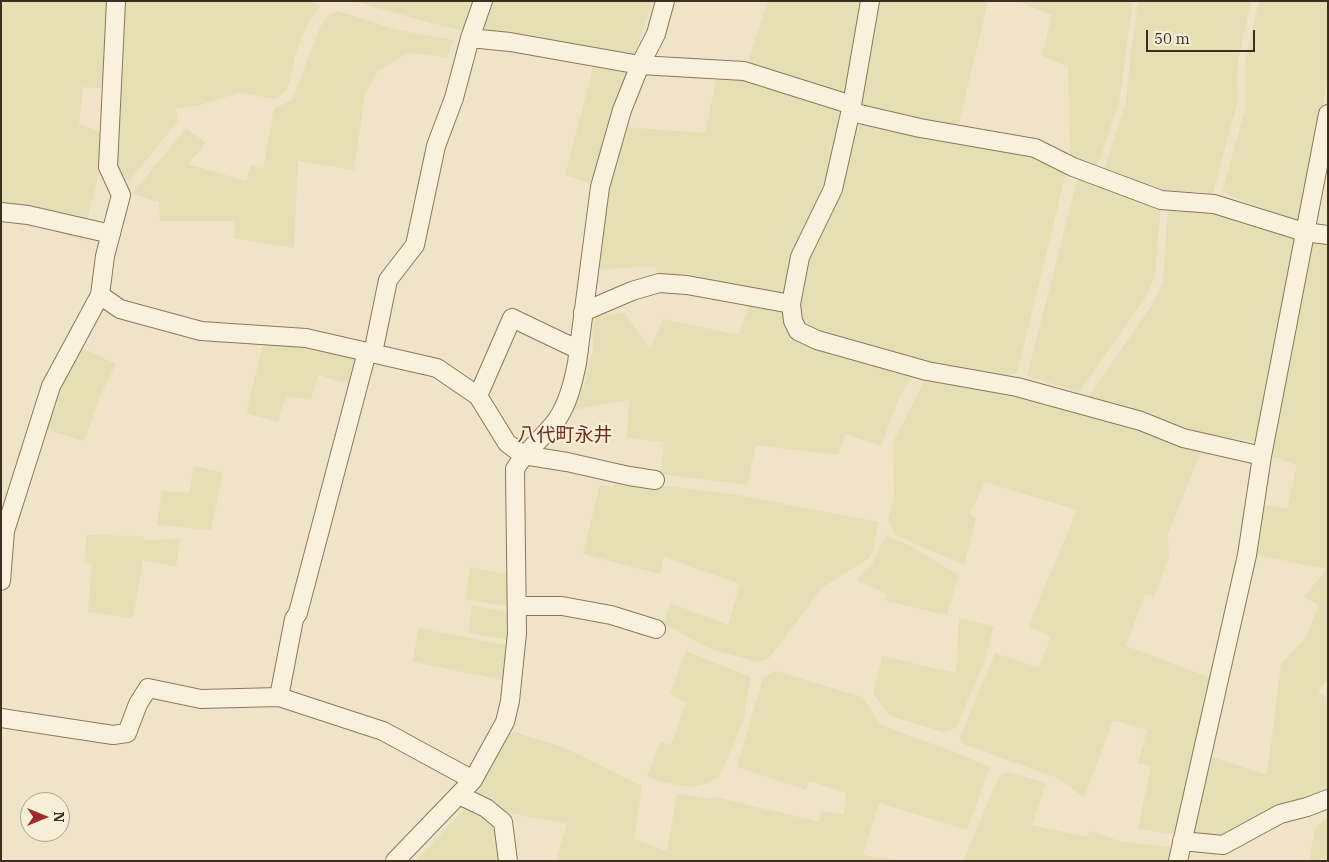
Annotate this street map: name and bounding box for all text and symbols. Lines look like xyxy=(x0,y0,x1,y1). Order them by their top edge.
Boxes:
scale bar xyxy=(1149,20,1258,52)
text: 50 m xyxy=(1154,29,1190,48)
district label: 八代町永井 xyxy=(518,425,612,447)
north arrow xyxy=(20,792,70,842)
text: N xyxy=(50,811,68,823)

